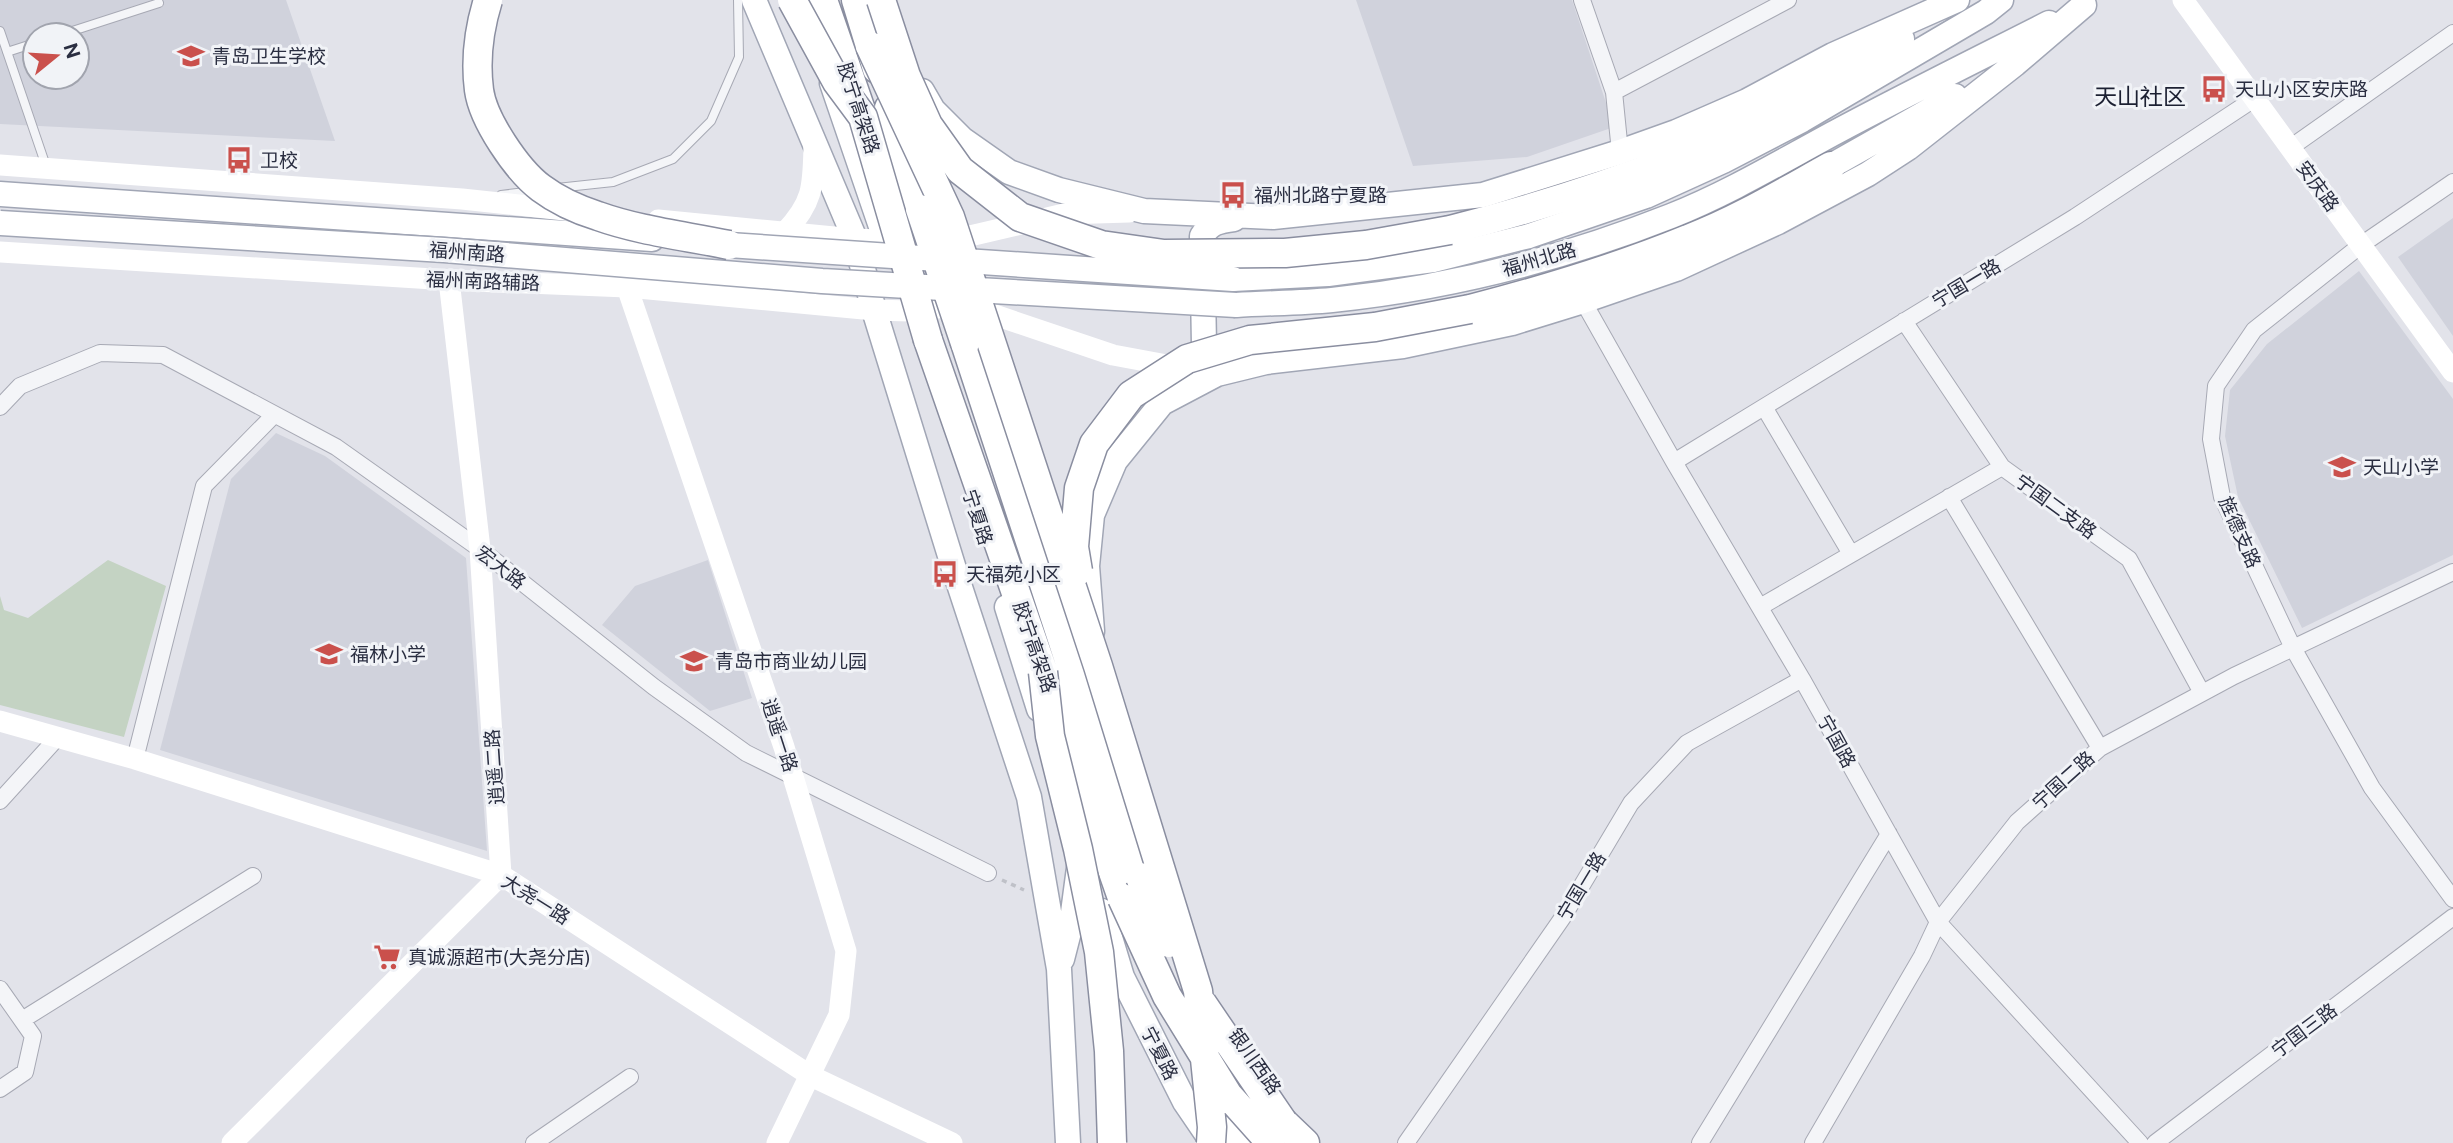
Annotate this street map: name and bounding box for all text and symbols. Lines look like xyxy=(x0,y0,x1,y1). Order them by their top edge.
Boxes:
north arrow xyxy=(21,21,91,91)
text: N xyxy=(59,40,85,61)
school or university icon: 青岛卫生学校 xyxy=(176,41,206,71)
place label: 青岛卫生学校 xyxy=(212,45,326,67)
street label: 胶宁高架路 xyxy=(834,59,884,157)
bus stop icon: 天山小区安庆路 xyxy=(2199,74,2229,104)
place label: 天山小区安庆路 xyxy=(2235,78,2368,100)
district label: 天山社区 xyxy=(2094,83,2186,110)
bus stop icon: 卫校 xyxy=(224,145,254,175)
place label: 卫校 xyxy=(260,149,298,171)
street label: 安庆路 xyxy=(2292,156,2344,216)
bus stop icon: 福州北路宁夏路 xyxy=(1218,180,1248,210)
place label: 福州北路宁夏路 xyxy=(1254,184,1387,206)
street label: 福州南路 xyxy=(428,238,506,266)
street label: 福州北路 xyxy=(1499,238,1579,280)
street label: 宁国一路 xyxy=(1928,254,2004,312)
street label: 福州南路辅路 xyxy=(426,268,540,294)
school or university icon: 天山小学 xyxy=(2327,452,2357,482)
place label: 天山小学 xyxy=(2363,456,2439,478)
street label: 宁国二支路 xyxy=(2011,469,2101,543)
street label: 宁夏路 xyxy=(959,486,997,548)
street label: 旌德支路 xyxy=(2214,493,2266,571)
street label: 宏大路 xyxy=(472,541,530,593)
bus stop icon: 天福苑小区 xyxy=(930,559,960,589)
place label: 天福苑小区 xyxy=(966,563,1061,585)
street label: 胶宁高架路 xyxy=(1009,598,1061,696)
school or university icon: 福林小学 xyxy=(314,639,344,669)
place label: 福林小学 xyxy=(350,643,426,665)
school or university icon: 青岛市商业幼儿园 xyxy=(679,646,709,676)
place label: 青岛市商业幼儿园 xyxy=(715,650,867,672)
street label: 逍遥一路 xyxy=(758,695,802,775)
street label: 宁国路 xyxy=(1814,711,1860,771)
street label: 逍遥二路 xyxy=(480,728,508,806)
street label: 宁国二路 xyxy=(2027,746,2099,814)
street label: 宁国一路 xyxy=(1552,848,1610,924)
street label: 大尧一路 xyxy=(498,870,574,928)
supermarket icon: 真诚源超市(大尧分店) xyxy=(372,942,402,972)
place label: 真诚源超市(大尧分店) xyxy=(408,946,591,968)
street label: 宁国三路 xyxy=(2267,998,2341,1062)
street label: 宁夏路 xyxy=(1137,1023,1183,1083)
street label: 银川西路 xyxy=(1224,1024,1286,1098)

